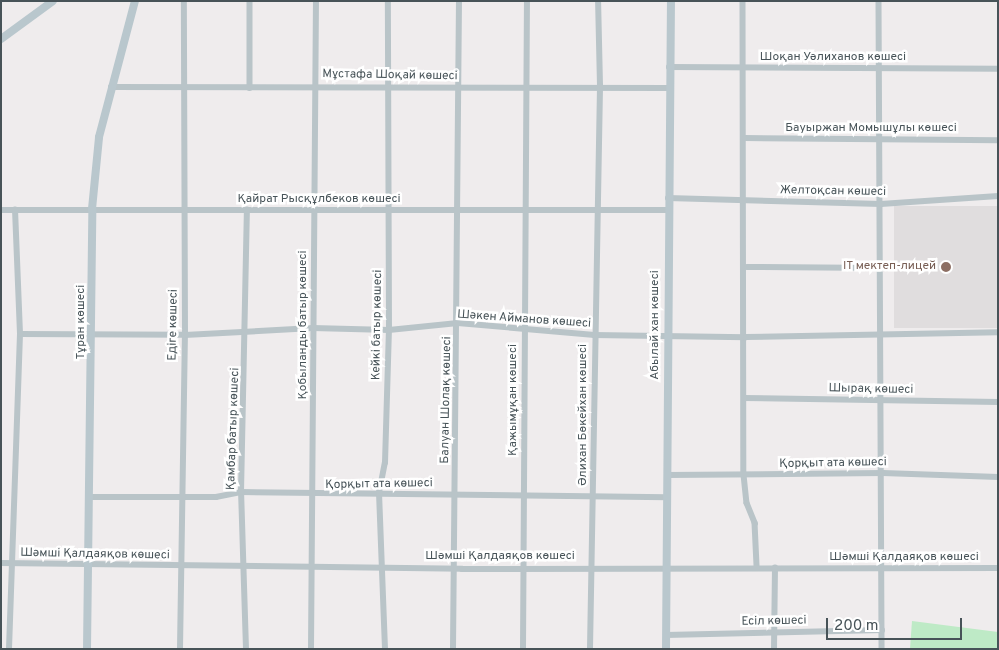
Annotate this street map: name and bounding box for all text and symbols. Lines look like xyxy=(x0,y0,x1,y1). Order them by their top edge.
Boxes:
street label: Шоқан Уәлиханов көшесі xyxy=(760,51,906,65)
street label: Мұстафа Шоқай көшесі xyxy=(322,68,458,84)
street label: Бауыржан Момышұлы көшесі xyxy=(785,122,957,136)
street label: Желтоқсан көшесі xyxy=(780,184,886,200)
street label: Қайрат Рысқұлбеков көшесі xyxy=(237,193,401,207)
street label: Қобыланды батыр көшесі xyxy=(297,250,311,400)
place label: IT мектеп-лицей xyxy=(843,260,936,274)
marker: IT мектеп-лицей xyxy=(940,261,952,273)
street label: Кейкі батыр көшесі xyxy=(370,270,386,380)
street label: Абылай хан көшесі xyxy=(649,270,663,380)
street label: Тұран көшесі xyxy=(75,285,89,359)
street label: Едіге көшесі xyxy=(166,289,182,361)
street label: Шәкен Айманов көшесі xyxy=(456,308,592,332)
street label: Балуан Шолақ көшесі xyxy=(439,336,455,464)
street label: Қажымұқан көшесі xyxy=(507,344,521,456)
street label: Әлихан Бөкейхан көшесі xyxy=(577,344,591,486)
street label: Қамбар батыр көшесі xyxy=(225,367,243,491)
street label: Шырақ көшесі xyxy=(828,382,914,398)
street label: Қорқыт ата көшесі xyxy=(779,456,887,472)
street label: Қорқыт ата көшесі xyxy=(325,477,433,493)
street label: Шәмші Қалдаяқов көшесі xyxy=(20,546,170,564)
street label: Шәмші Қалдаяқов көшесі xyxy=(425,550,575,564)
street label: Шәмші Қалдаяқов көшесі xyxy=(829,551,979,565)
scale bar xyxy=(829,608,965,640)
street label: Есіл көшесі xyxy=(741,614,807,630)
text: 200 m xyxy=(834,617,879,636)

